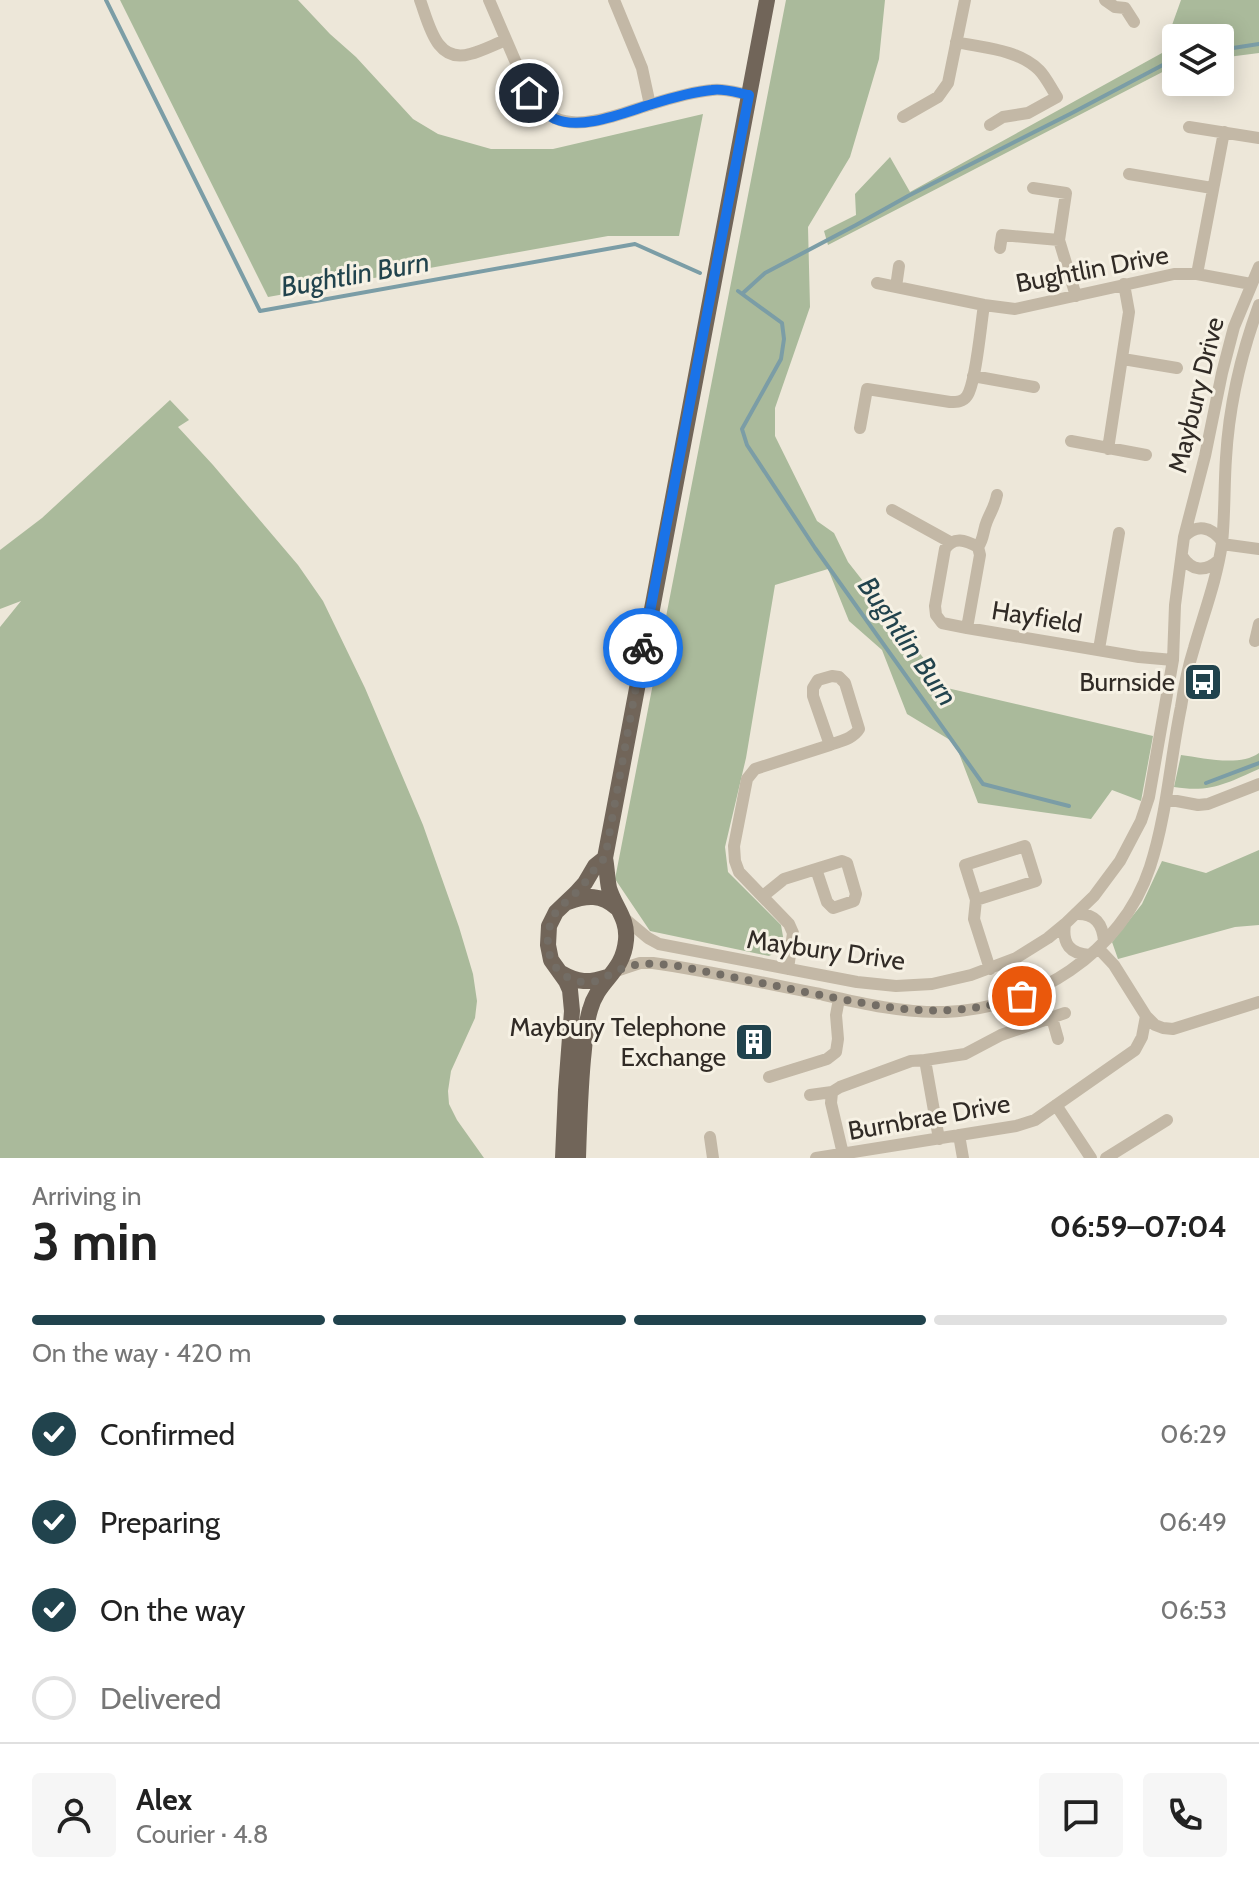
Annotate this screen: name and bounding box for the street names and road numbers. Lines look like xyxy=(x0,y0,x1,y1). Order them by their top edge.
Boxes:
street label: Bughtlin Drive xyxy=(1013,239,1171,299)
street label: Maybury Drive xyxy=(1161,314,1231,476)
street label: Hayfield xyxy=(990,594,1084,640)
street label: Maybury Drive xyxy=(745,923,907,977)
street label: Burnbrae Drive xyxy=(845,1087,1013,1147)

